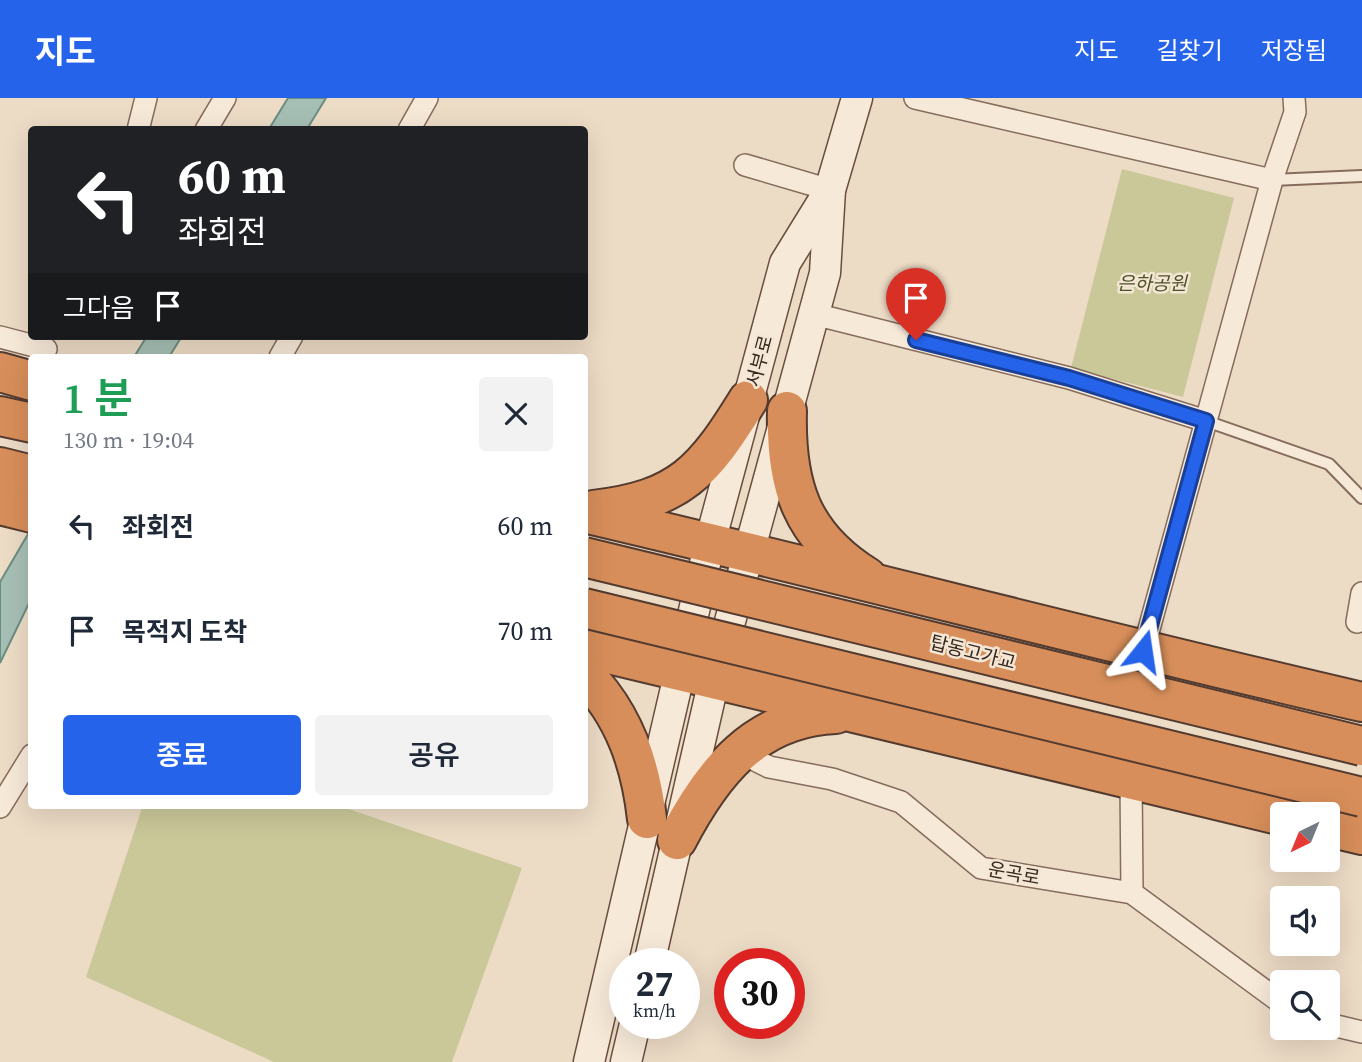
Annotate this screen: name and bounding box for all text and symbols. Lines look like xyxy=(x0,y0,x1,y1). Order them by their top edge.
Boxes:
text: 지도 xyxy=(35,29,96,74)
text: 지도 xyxy=(1074,34,1119,67)
text: 길찾기 xyxy=(1157,34,1223,67)
text: 저장됨 xyxy=(1261,34,1327,67)
text: 60 m xyxy=(178,142,286,209)
icon: left xyxy=(63,154,154,245)
text: 좌회전 xyxy=(178,210,266,254)
pin xyxy=(886,268,946,340)
park label: 은하공원 xyxy=(1117,270,1188,296)
icon: arrive xyxy=(897,279,935,317)
icon: arrive xyxy=(149,287,187,325)
text: 그다음 xyxy=(63,290,135,326)
street label: 서부로 xyxy=(740,332,778,390)
text: 1 분 xyxy=(63,369,133,427)
button: close xyxy=(479,377,553,451)
text: 130 m · 19:04 xyxy=(63,424,194,456)
icon: left xyxy=(63,507,101,545)
text: 60 m xyxy=(498,508,553,544)
text: 좌회전 xyxy=(122,509,194,545)
icon: arrive xyxy=(63,612,101,650)
text: 70 m xyxy=(498,613,553,649)
text: 목적지 도착 xyxy=(122,614,247,650)
position arrow xyxy=(1106,614,1180,688)
street label: 탑동고가교 xyxy=(927,629,1019,675)
button: 종료 xyxy=(63,715,301,795)
button: 공유 xyxy=(315,715,553,795)
north arrow xyxy=(1270,802,1340,872)
map controls xyxy=(1270,802,1340,1040)
street label: 운곡로 xyxy=(986,856,1042,890)
button: sound xyxy=(1270,886,1340,956)
speed limit sign: 30 xyxy=(714,948,805,1039)
text: 27 xyxy=(636,960,673,1008)
button: search xyxy=(1270,970,1340,1040)
text: km/h xyxy=(633,998,676,1023)

